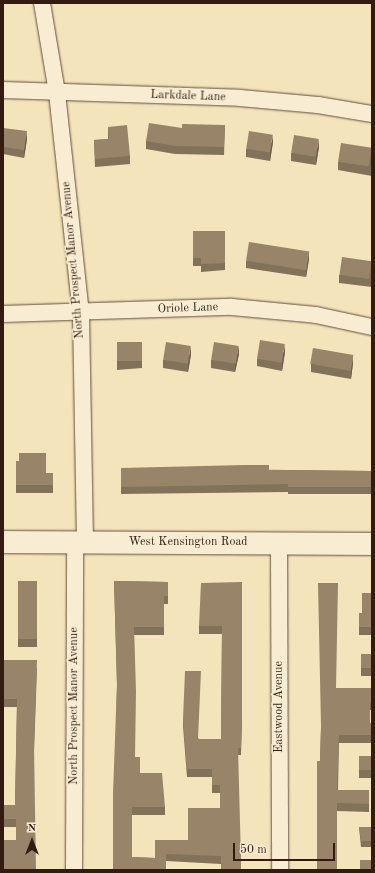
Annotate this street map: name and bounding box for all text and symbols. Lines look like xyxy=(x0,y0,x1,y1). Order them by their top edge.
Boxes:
street label: Larkdale Lane xyxy=(150,88,226,106)
street label: North Prospect Manor Avenue xyxy=(60,181,88,339)
street label: Oriole Lane xyxy=(157,301,219,317)
street label: West Kensington Road xyxy=(128,536,248,550)
street label: North Prospect Manor Avenue xyxy=(68,627,82,785)
street label: Eastwood Avenue xyxy=(273,661,287,753)
north arrow xyxy=(12,821,52,861)
text: N xyxy=(28,823,36,834)
scale bar xyxy=(235,835,337,861)
text: 50 m xyxy=(240,844,267,856)

